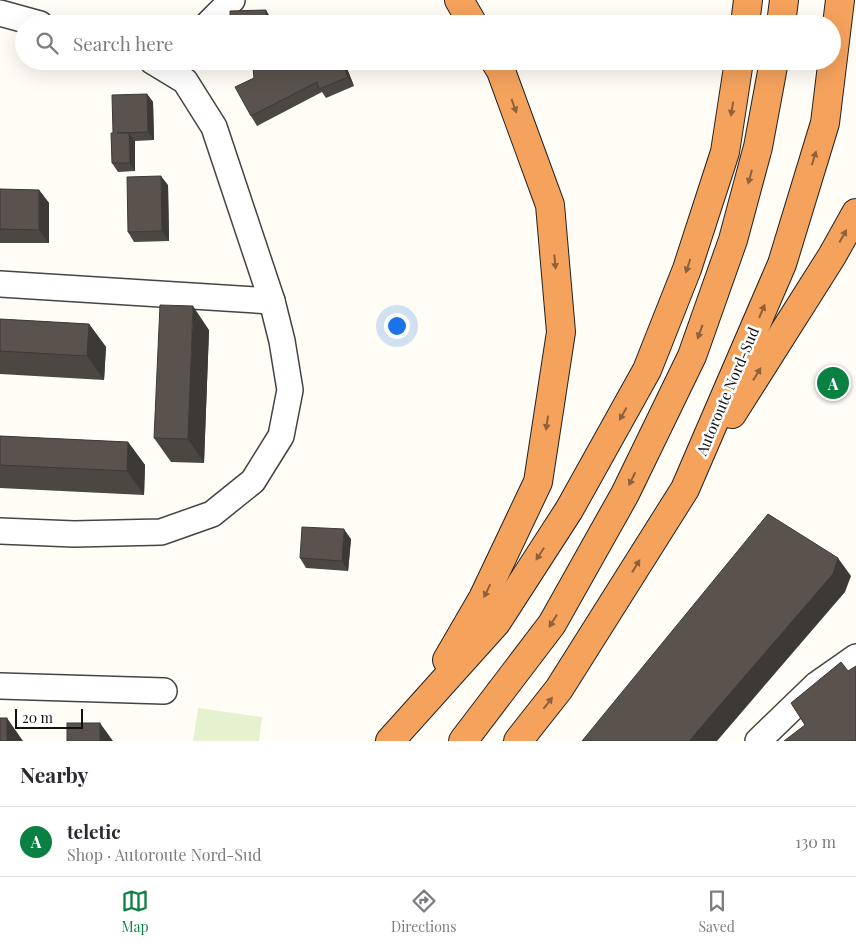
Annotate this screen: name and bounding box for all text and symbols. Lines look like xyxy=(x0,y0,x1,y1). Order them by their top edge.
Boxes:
search box xyxy=(15,15,841,70)
icon: search xyxy=(33,29,61,57)
text: Search here xyxy=(73,30,173,56)
one-way arrow xyxy=(510,99,518,114)
one-way arrow xyxy=(727,102,735,118)
one-way arrow xyxy=(811,150,819,165)
one-way arrow xyxy=(745,170,753,185)
one-way arrow xyxy=(839,229,847,243)
one-way arrow xyxy=(551,254,559,270)
one-way arrow xyxy=(684,258,691,273)
one-way arrow xyxy=(758,304,766,318)
your location xyxy=(384,313,410,339)
street label: Autoroute Nord-Sud xyxy=(691,323,763,459)
one-way arrow xyxy=(696,325,704,340)
pin: A xyxy=(817,364,849,402)
one-way arrow xyxy=(753,367,762,381)
one-way arrow xyxy=(618,407,627,421)
one-way arrow xyxy=(543,415,551,431)
one-way arrow xyxy=(628,472,636,487)
one-way arrow xyxy=(536,547,545,561)
one-way arrow xyxy=(632,560,641,573)
one-way arrow xyxy=(482,584,490,598)
one-way arrow xyxy=(548,615,557,628)
one-way arrow xyxy=(543,697,554,710)
scale bar xyxy=(15,706,82,729)
text: 20 m xyxy=(22,708,53,727)
text: Nearby xyxy=(20,760,89,788)
text: teletic xyxy=(67,818,121,844)
text: A xyxy=(31,831,41,852)
text: 130 m xyxy=(795,831,836,852)
text: Shop · Autoroute Nord-Sud xyxy=(67,844,262,865)
tab: Map xyxy=(121,887,149,936)
tab: Directions xyxy=(391,887,456,936)
tab: Saved xyxy=(699,887,735,936)

